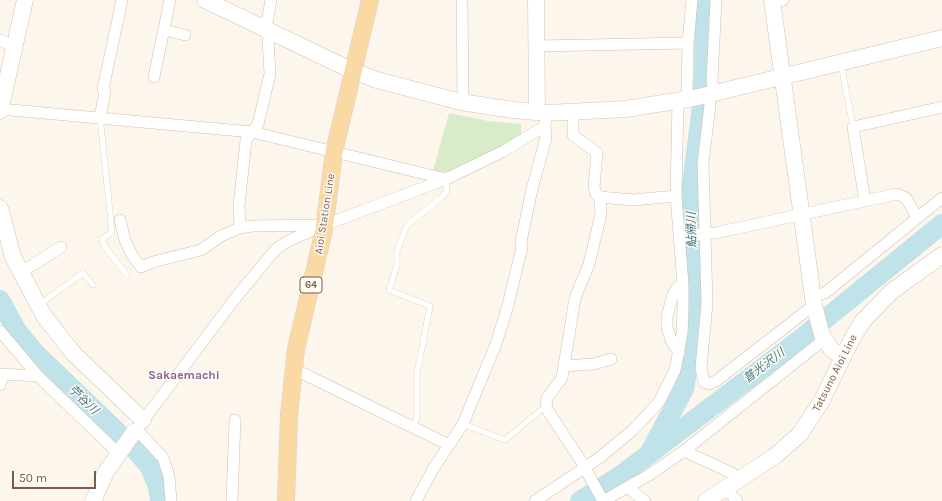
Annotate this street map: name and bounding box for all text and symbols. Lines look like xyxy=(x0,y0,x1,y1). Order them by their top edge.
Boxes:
street label: Aioi Station Line xyxy=(312,173,338,255)
water label: 鮎帰川 xyxy=(684,212,700,248)
road number: 64 xyxy=(300,277,322,293)
street label: Tatsuno Aioi Line xyxy=(810,332,860,414)
water label: 普光沢川 xyxy=(740,346,788,386)
district label: Sakaemachi xyxy=(148,369,220,383)
water label: 苧谷川 xyxy=(65,382,101,418)
scale bar xyxy=(14,463,98,489)
text: 50 m xyxy=(19,471,47,485)

